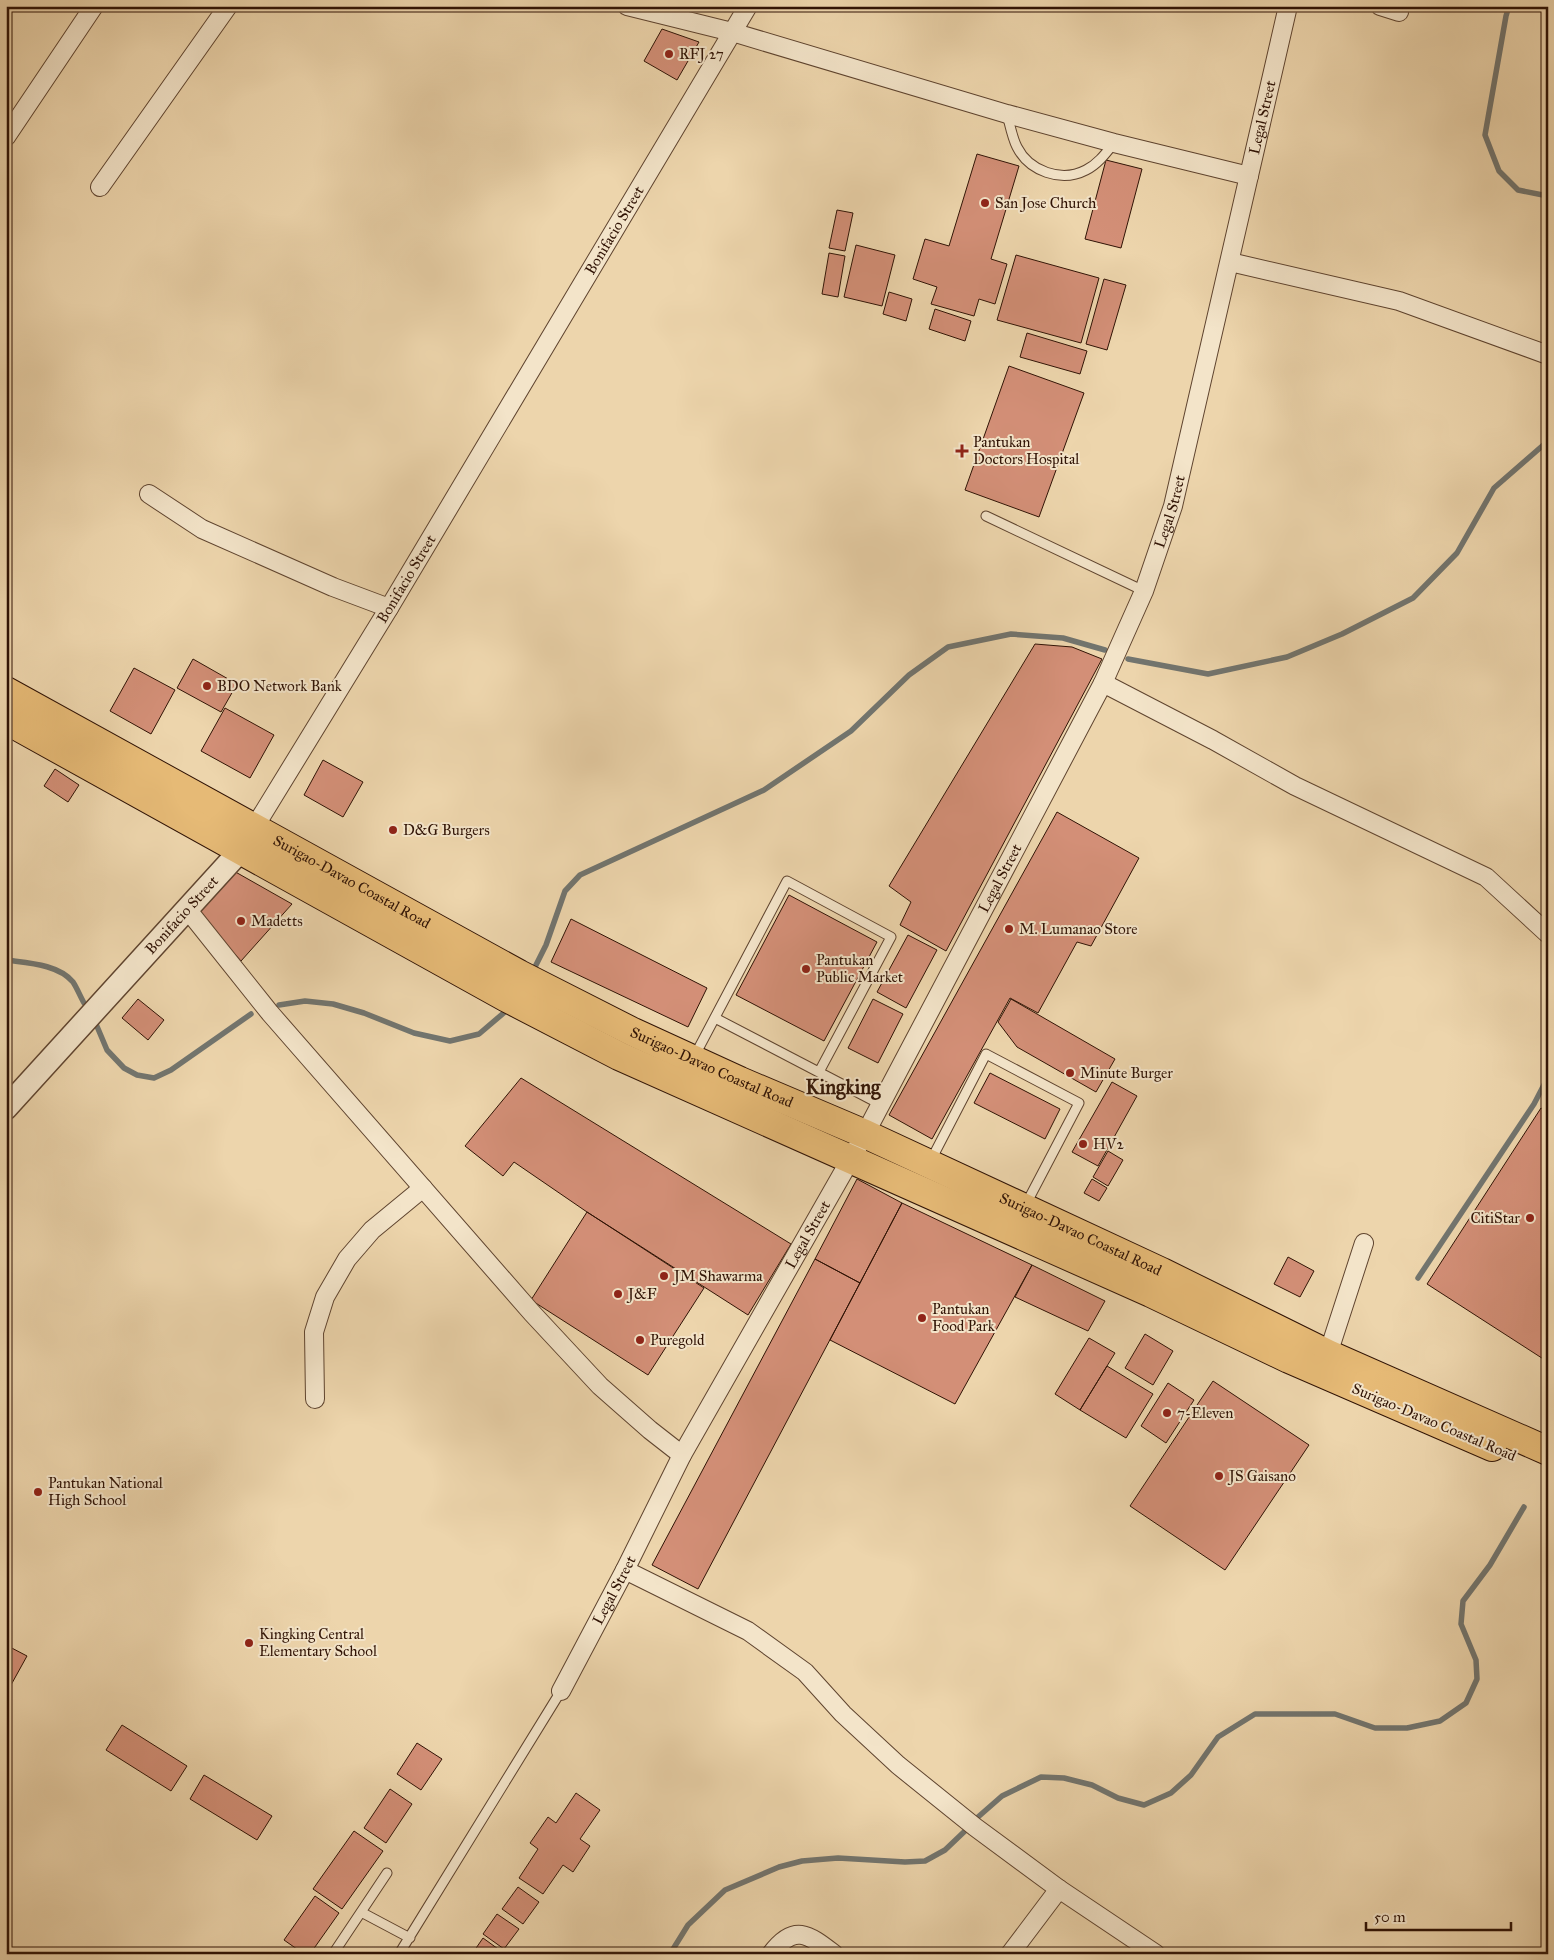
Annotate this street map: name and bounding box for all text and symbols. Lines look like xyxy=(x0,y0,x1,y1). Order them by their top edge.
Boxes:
place label: RFJ 27 xyxy=(679,45,724,64)
marker: RFJ 27 xyxy=(663,48,675,60)
street label: Legal Street xyxy=(1245,78,1280,156)
street label: Bonifacio Street xyxy=(581,182,648,278)
place label: San Jose Church xyxy=(995,194,1097,213)
marker: San Jose Church xyxy=(979,197,991,209)
place label: Pantukan Doctors Hospital xyxy=(973,433,1080,468)
marker: Pantukan Doctors Hospital xyxy=(955,444,969,458)
street label: Legal Street xyxy=(1150,473,1189,550)
street label: Bonifacio Street xyxy=(373,531,440,626)
place label: BDO Network Bank xyxy=(217,677,342,695)
marker: BDO Network Bank xyxy=(201,680,213,692)
place label: D&G Burgers xyxy=(403,821,490,839)
marker: D&G Burgers xyxy=(387,824,399,836)
street label: Surigao-Davao Coastal Road xyxy=(270,831,434,933)
street label: Legal Street xyxy=(974,840,1026,916)
street label: Bonifacio Street xyxy=(141,872,222,958)
place label: Madetts xyxy=(251,912,303,930)
marker: Madetts xyxy=(235,915,247,927)
place label: M. Lumanao Store xyxy=(1019,920,1138,938)
marker: M. Lumanao Store xyxy=(1003,923,1015,935)
place label: Pantukan Public Market xyxy=(816,951,904,986)
marker: Pantukan Public Market xyxy=(800,963,812,975)
street label: Surigao-Davao Coastal Road xyxy=(627,1023,796,1112)
place label: Minute Burger xyxy=(1080,1064,1173,1082)
marker: Minute Burger xyxy=(1064,1067,1076,1079)
district label: Kingking xyxy=(806,1075,881,1100)
place label: HV2 xyxy=(1093,1135,1124,1153)
marker: HV2 xyxy=(1077,1138,1089,1150)
street label: Surigao-Davao Coastal Road xyxy=(997,1189,1165,1280)
street label: Legal Street xyxy=(781,1197,834,1272)
place label: CitiStar xyxy=(1470,1209,1520,1227)
marker: CitiStar xyxy=(1524,1212,1536,1224)
place label: JM Shawarma xyxy=(672,1267,763,1286)
marker: JM Shawarma xyxy=(658,1270,670,1282)
place label: J&F xyxy=(626,1285,657,1304)
marker: J&F xyxy=(612,1288,624,1300)
place label: Pantukan Food Park xyxy=(932,1300,995,1335)
marker: Pantukan Food Park xyxy=(916,1312,928,1324)
place label: Puregold xyxy=(650,1331,705,1349)
marker: Puregold xyxy=(634,1334,646,1346)
street label: Surigao-Davao Coastal Road xyxy=(1349,1379,1519,1465)
place label: 7-Eleven xyxy=(1177,1404,1233,1422)
marker: 7-Eleven xyxy=(1161,1407,1173,1419)
place label: JS Gaisano xyxy=(1227,1467,1296,1486)
marker: JS Gaisano xyxy=(1213,1470,1225,1482)
place label: Pantukan National High School xyxy=(48,1474,164,1509)
marker: Pantukan National High School xyxy=(32,1486,44,1498)
street label: Legal Street xyxy=(589,1552,640,1628)
place label: Kingking Central Elementary School xyxy=(259,1625,378,1660)
marker: Kingking Central Elementary School xyxy=(243,1637,255,1649)
scale bar xyxy=(1366,1900,1512,1932)
text: 50 m xyxy=(1374,1908,1406,1926)

